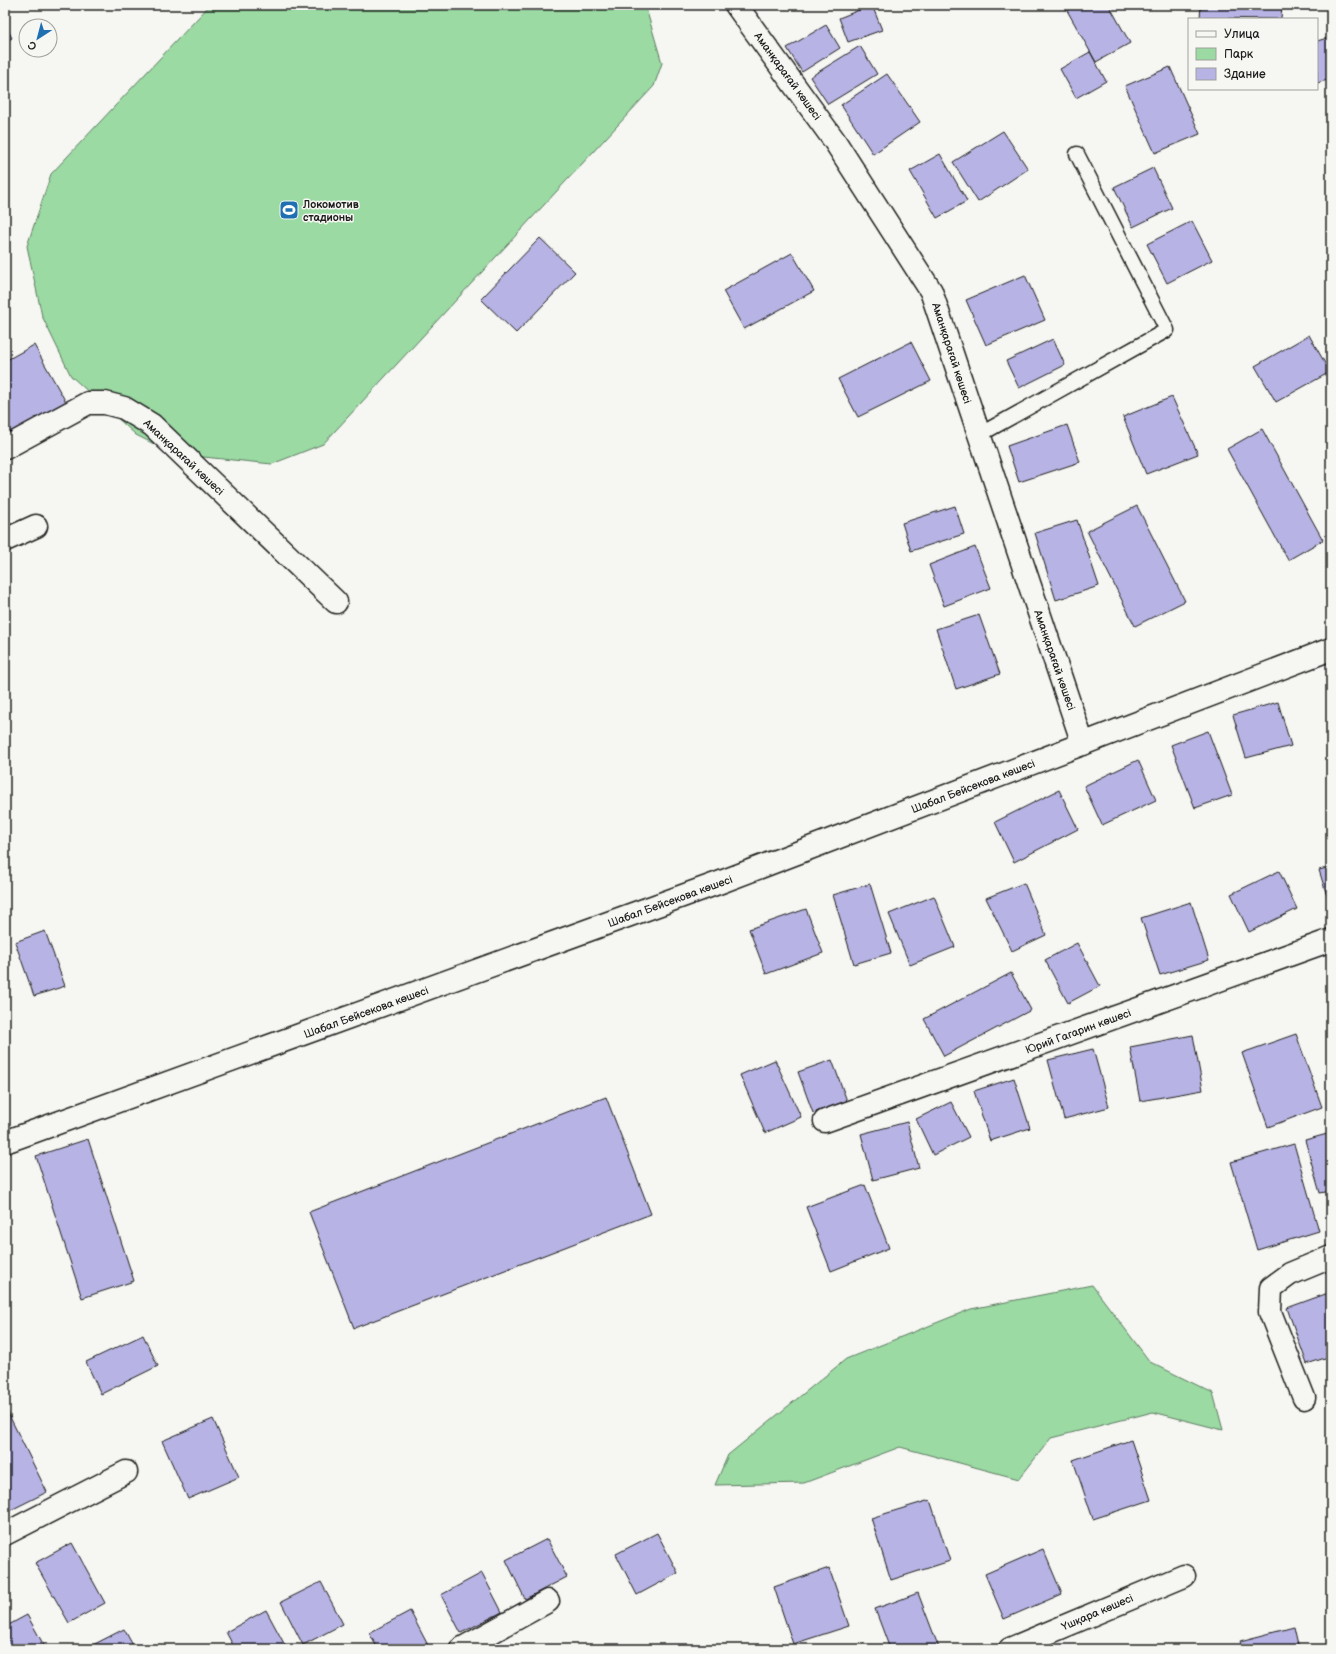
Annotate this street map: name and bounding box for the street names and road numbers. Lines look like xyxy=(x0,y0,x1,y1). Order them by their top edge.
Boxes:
street label: Аманқарағай көшесі xyxy=(751,29,824,123)
street label: Аманқарағай көшесі xyxy=(929,300,974,405)
street label: Аманқарағай көшесі xyxy=(140,416,227,498)
street label: Аманқарағай көшесі xyxy=(1031,607,1078,712)
street label: Шабал Бейсекова көшесі xyxy=(909,757,1037,816)
street label: Шабал Бейсекова көшесі xyxy=(606,873,734,930)
street label: Шабал Бейсекова көшесі xyxy=(302,984,430,1041)
street label: Юрий Гагарин көшесі xyxy=(1024,1006,1133,1057)
street label: Үшқара көшесі xyxy=(1059,1591,1135,1633)

